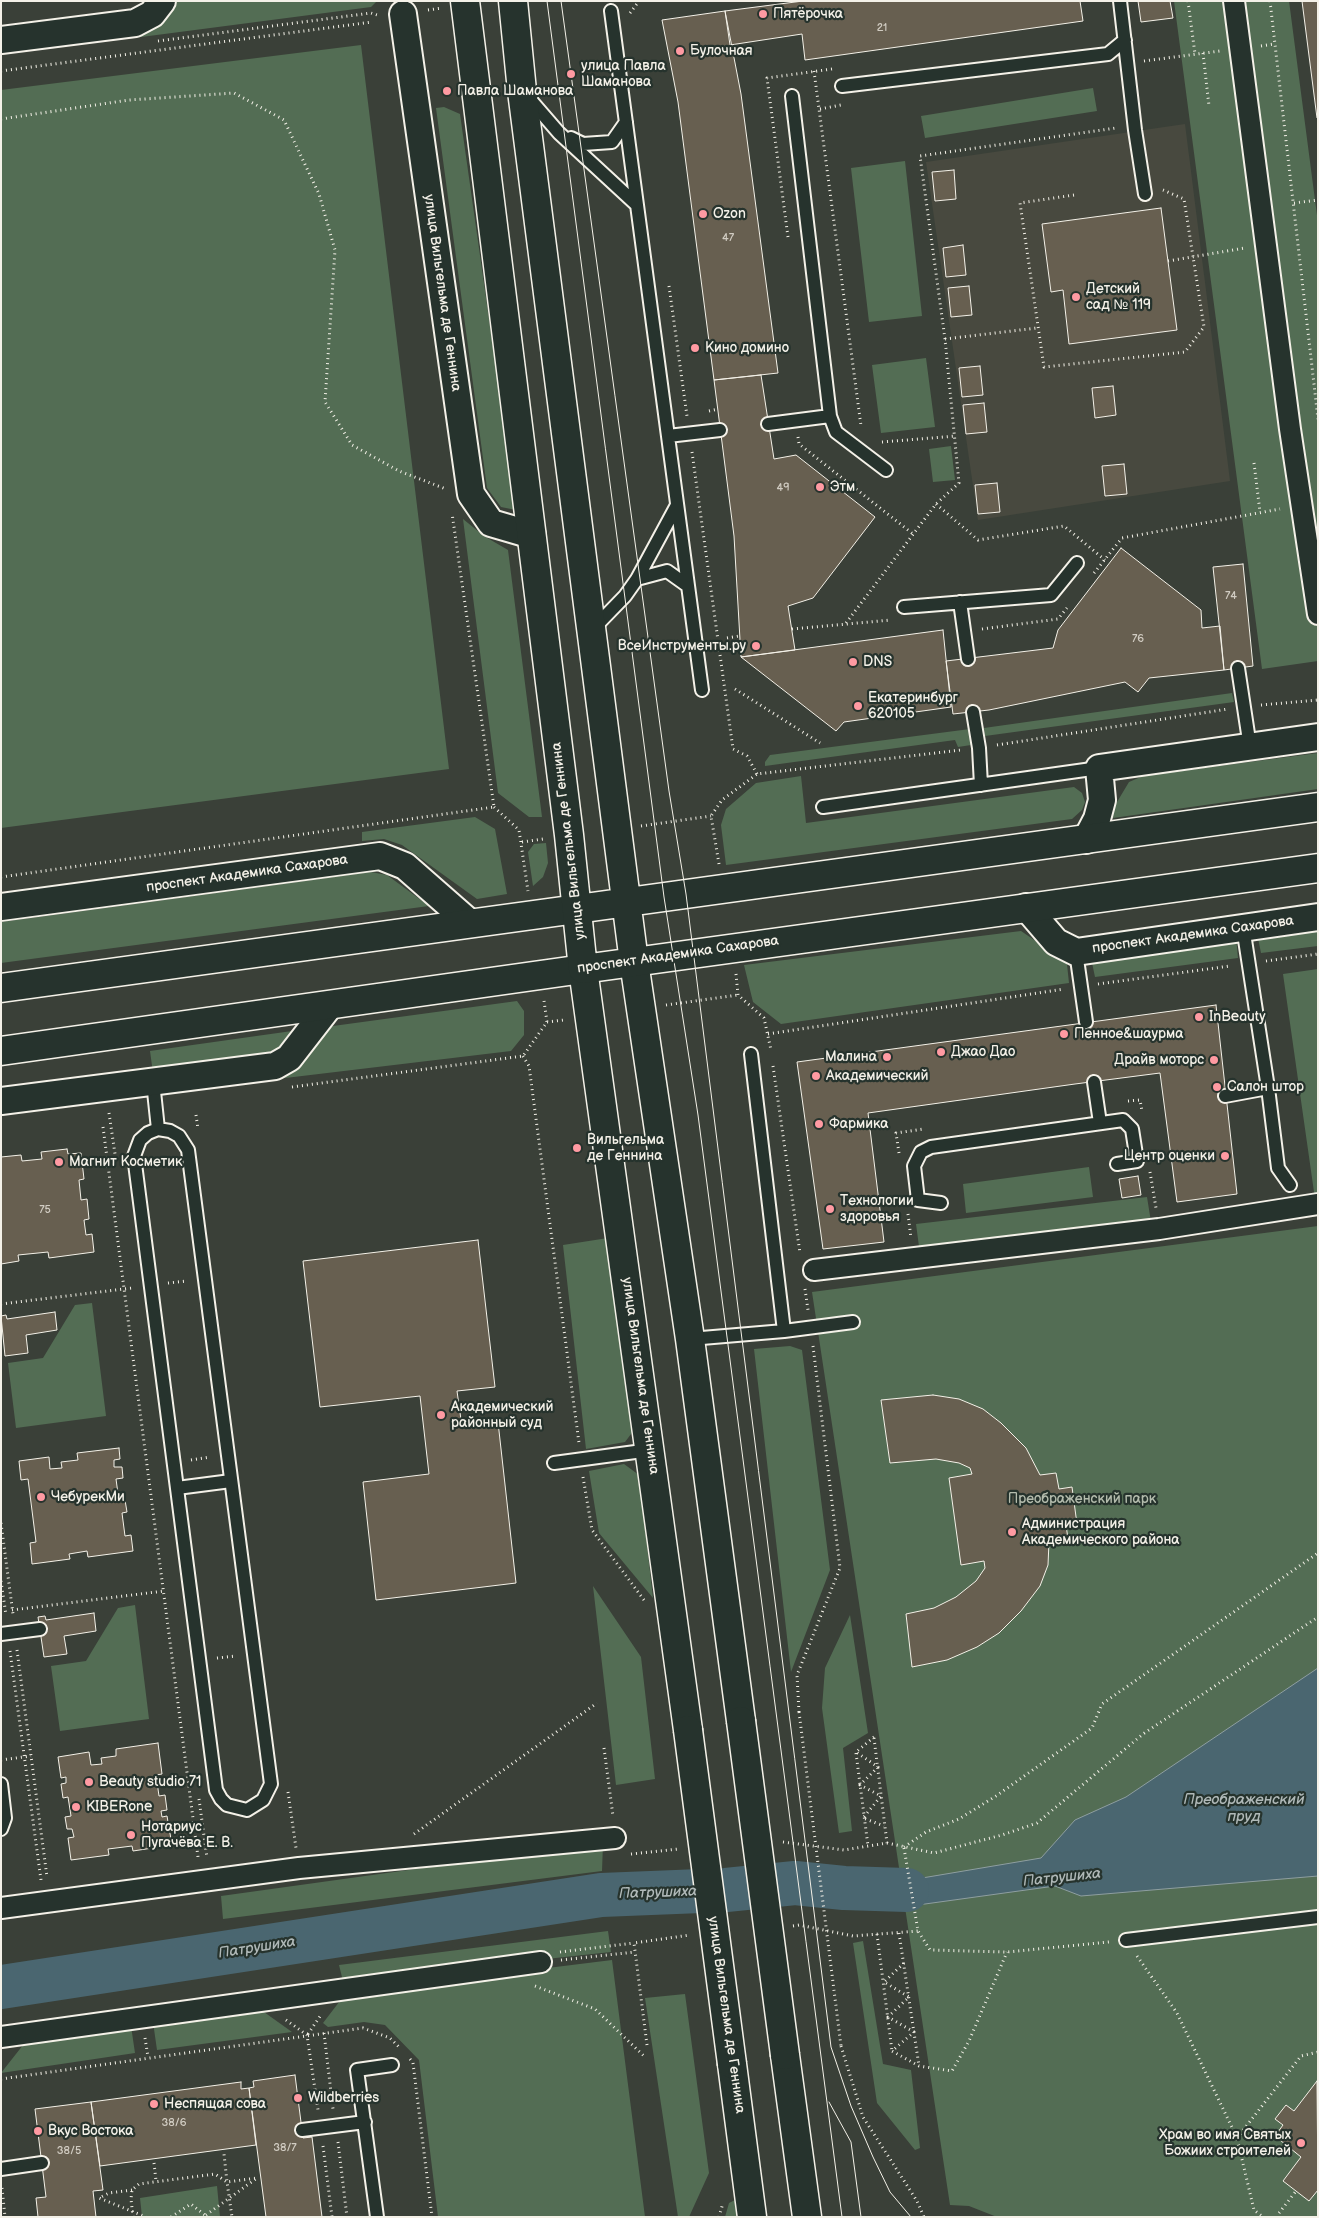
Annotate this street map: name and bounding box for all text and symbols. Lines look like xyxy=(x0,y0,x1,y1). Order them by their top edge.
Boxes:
place label: Пятёрочка xyxy=(773,6,843,22)
marker: Пятёрочка xyxy=(757,8,769,20)
house number: 21 xyxy=(877,21,887,35)
place label: Булочная xyxy=(690,43,753,59)
marker: Булочная xyxy=(674,45,686,57)
place label: улица Павла Шаманова xyxy=(581,58,666,90)
marker: улица Павла Шаманова xyxy=(565,68,577,80)
place label: Павла Шаманова xyxy=(457,83,573,99)
marker: Павла Шаманова xyxy=(441,85,453,97)
street label: улица Вильгельма де Геннина xyxy=(420,193,464,393)
place label: Ozon xyxy=(713,206,746,222)
marker: Ozon xyxy=(697,208,709,220)
house number: 47 xyxy=(722,231,734,245)
place label: Детский сад № 119 xyxy=(1086,281,1151,314)
marker: Детский сад № 119 xyxy=(1070,291,1082,303)
place label: Кино домино xyxy=(705,340,789,356)
marker: Кино домино xyxy=(689,342,701,354)
place label: Этм xyxy=(830,479,855,495)
house number: 49 xyxy=(776,481,790,495)
marker: Этм xyxy=(814,481,826,493)
house number: 74 xyxy=(1225,589,1237,603)
house number: 76 xyxy=(1132,632,1144,646)
place label: ВсеИнструменты.ру xyxy=(618,638,746,654)
marker: ВсеИнструменты.ру xyxy=(750,640,762,652)
place label: DNS xyxy=(863,654,892,670)
marker: DNS xyxy=(847,656,859,668)
place label: Екатеринбург 620105 xyxy=(868,690,958,722)
marker: Екатеринбург 620105 xyxy=(852,700,864,712)
street label: улица Вильгельма де Геннина xyxy=(549,741,589,941)
street label: проспект Академика Сахарова xyxy=(145,852,349,896)
street label: проспект Академика Сахарова xyxy=(1091,913,1295,957)
street label: проспект Академика Сахарова xyxy=(576,933,780,977)
place label: InBeauty xyxy=(1209,1009,1265,1025)
marker: InBeauty xyxy=(1193,1011,1205,1023)
place label: Пенное&шаурма xyxy=(1074,1026,1183,1042)
marker: Пенное&шаурма xyxy=(1058,1028,1070,1040)
place label: Джао Дао xyxy=(951,1044,1015,1060)
marker: Джао Дао xyxy=(935,1046,947,1058)
place label: Малина xyxy=(825,1049,877,1065)
marker: Малина xyxy=(881,1051,893,1063)
place label: Драйв моторс xyxy=(1114,1052,1204,1068)
marker: Драйв моторс xyxy=(1208,1054,1220,1066)
place label: Академический xyxy=(826,1068,928,1084)
marker: Академический xyxy=(810,1070,822,1082)
place label: Салон штор xyxy=(1227,1079,1304,1095)
marker: Салон штор xyxy=(1211,1081,1223,1093)
place label: Фармика xyxy=(829,1116,889,1132)
marker: Фармика xyxy=(813,1118,825,1130)
place label: Вильгельма де Геннина xyxy=(587,1132,664,1164)
marker: Вильгельма де Геннина xyxy=(571,1142,583,1154)
place label: Центр оценки xyxy=(1124,1148,1215,1164)
marker: Центр оценки xyxy=(1219,1150,1231,1162)
place label: Магнит Косметик xyxy=(69,1154,182,1170)
marker: Магнит Косметик xyxy=(53,1156,65,1168)
place label: Технологии здоровья xyxy=(840,1193,914,1226)
house number: 75 xyxy=(39,1203,51,1217)
marker: Технологии здоровья xyxy=(824,1203,836,1215)
street label: улица Вильгельма де Геннина xyxy=(618,1276,662,1476)
place label: Академический районный суд xyxy=(451,1399,553,1431)
marker: Академический районный суд xyxy=(435,1409,447,1421)
place label: ЧебурекМи xyxy=(51,1489,125,1505)
marker: ЧебурекМи xyxy=(35,1491,47,1503)
park label: Преображенский парк xyxy=(1008,1491,1156,1507)
place label: Администрация Академического района xyxy=(1022,1516,1180,1548)
marker: Администрация Академического района xyxy=(1006,1526,1018,1538)
place label: Beauty studio 71 xyxy=(99,1774,201,1790)
marker: Beauty studio 71 xyxy=(83,1776,95,1788)
water label: Преображенский пруд xyxy=(1183,1791,1305,1826)
place label: KIBERone xyxy=(86,1799,152,1815)
marker: KIBERone xyxy=(70,1801,82,1813)
place label: Нотариус Пугачёва Е. В. xyxy=(141,1819,233,1851)
marker: Нотариус Пугачёва Е. В. xyxy=(125,1829,137,1841)
water label: Патрушиха xyxy=(1022,1865,1102,1891)
water label: Патрушиха xyxy=(619,1883,697,1903)
street label: улица Вильгельма де Геннина xyxy=(704,1915,748,2115)
water label: Патрушиха xyxy=(217,1933,297,1963)
place label: Wildberries xyxy=(308,2090,379,2106)
marker: Wildberries xyxy=(292,2092,304,2104)
place label: Неспящая сова xyxy=(164,2096,266,2112)
marker: Неспящая сова xyxy=(148,2098,160,2110)
house number: 38/6 xyxy=(162,2116,186,2130)
place label: Вкус Востока xyxy=(48,2123,134,2139)
marker: Вкус Востока xyxy=(32,2125,44,2137)
place label: Храм во имя Святых Божиих строителей xyxy=(1159,2127,1291,2160)
marker: Храм во имя Святых Божиих строителей xyxy=(1295,2137,1307,2149)
house number: 38/7 xyxy=(273,2141,297,2155)
house number: 38/5 xyxy=(57,2144,81,2158)

